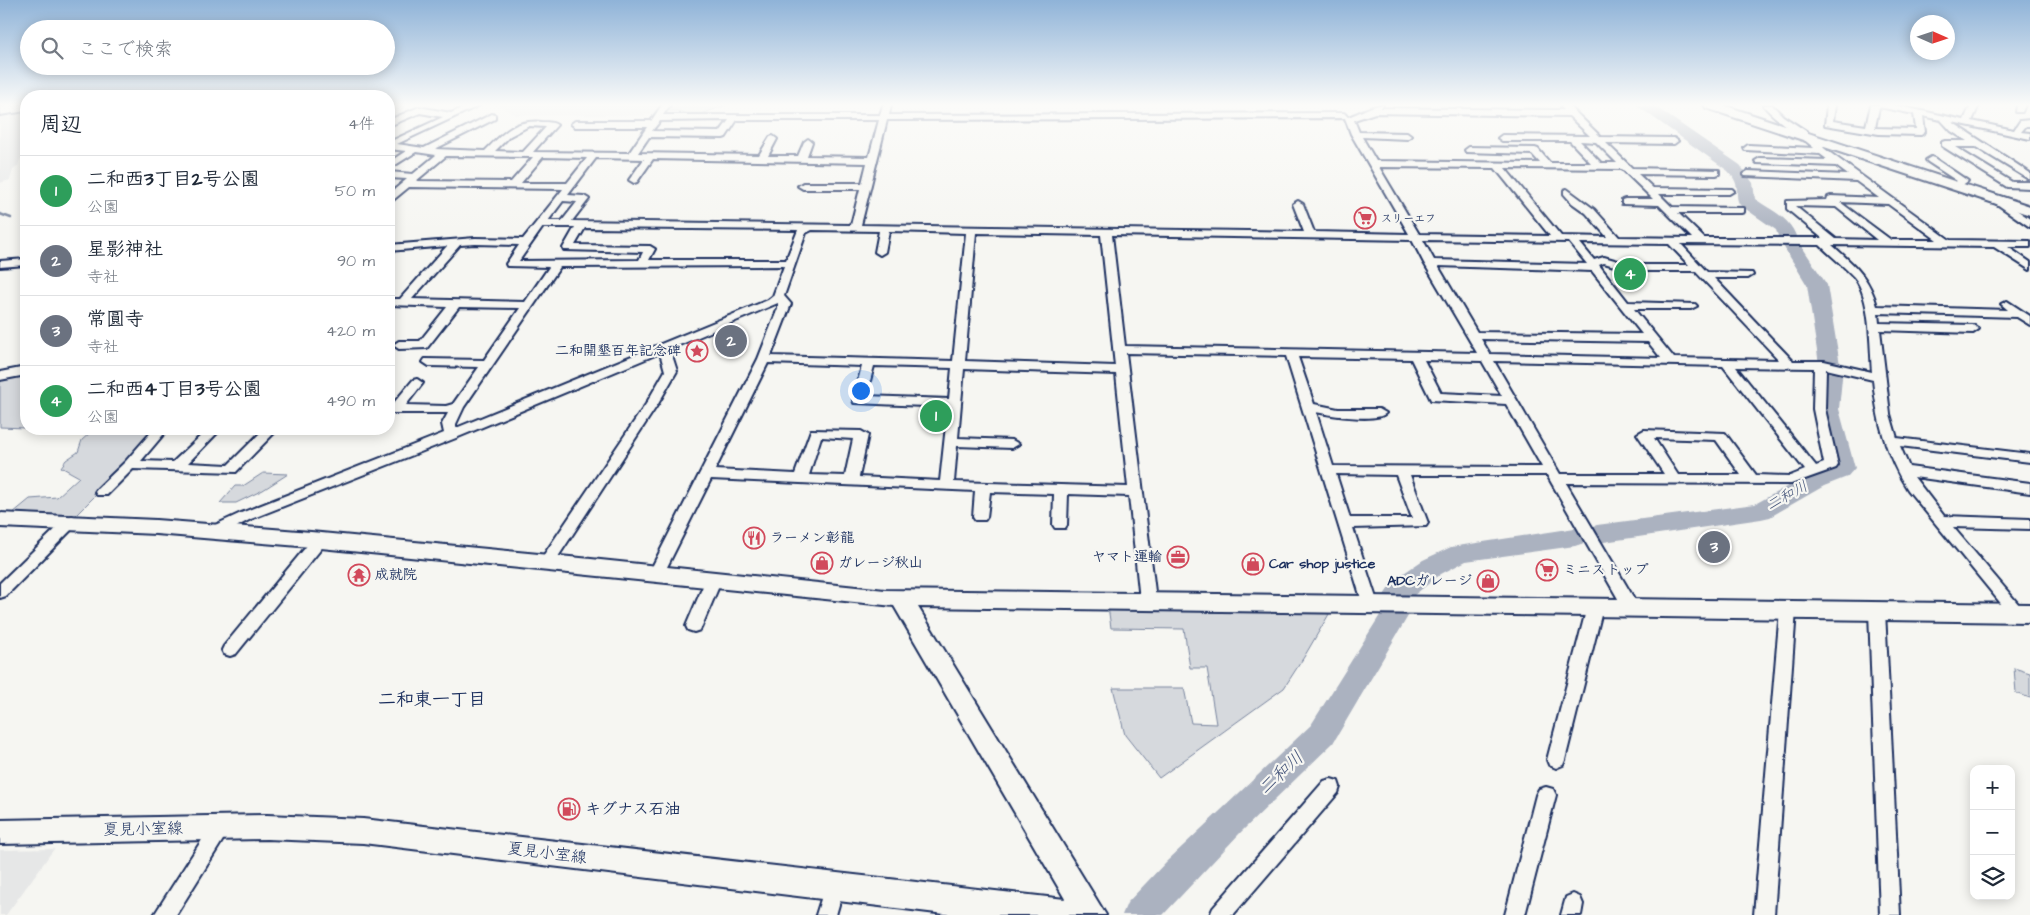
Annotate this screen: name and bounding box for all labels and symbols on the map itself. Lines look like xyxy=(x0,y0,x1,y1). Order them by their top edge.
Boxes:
north arrow xyxy=(1910,15,1955,60)
supermarket icon: スリーエフ xyxy=(1353,206,1377,230)
place label: スリーエフ xyxy=(1381,211,1436,226)
pin: 4 xyxy=(1614,255,1646,293)
pin: 2 xyxy=(715,322,747,360)
place icon: 二和開墾百年記念碑 xyxy=(685,339,709,363)
place label: 二和開墾百年記念碑 xyxy=(555,341,681,361)
your location xyxy=(848,378,874,404)
pin: 1 xyxy=(920,397,952,435)
water label: 二和川 xyxy=(1762,476,1812,516)
restaurant icon: ラーメン彰龍 xyxy=(742,526,766,550)
place label: ラーメン彰龍 xyxy=(770,528,854,548)
pin: 3 xyxy=(1698,528,1730,566)
office icon: ヤマト運輸 xyxy=(1166,545,1190,569)
place label: ヤマト運輸 xyxy=(1092,547,1162,567)
shop icon: ガレージ秋山 xyxy=(810,551,834,575)
shop icon: Car shop justice xyxy=(1241,552,1265,576)
place label: ガレージ秋山 xyxy=(838,553,923,573)
place label: Car shop justice xyxy=(1269,554,1376,574)
supermarket icon: ミニストップ xyxy=(1535,558,1559,582)
place label: ミニストップ xyxy=(1563,560,1648,580)
temple icon: 成就院 xyxy=(347,563,371,587)
place label: 成就院 xyxy=(375,565,417,585)
shop icon: ADCガレージ xyxy=(1476,569,1500,593)
place label: ADCガレージ xyxy=(1387,571,1472,591)
district label: 二和東一丁目 xyxy=(378,687,486,712)
water label: 二和川 xyxy=(1253,745,1309,801)
fuel station icon: キグナス石油 xyxy=(557,797,581,821)
place label: キグナス石油 xyxy=(585,798,681,820)
street label: 夏見小室線 xyxy=(103,817,183,841)
street label: 夏見小室線 xyxy=(506,837,588,869)

